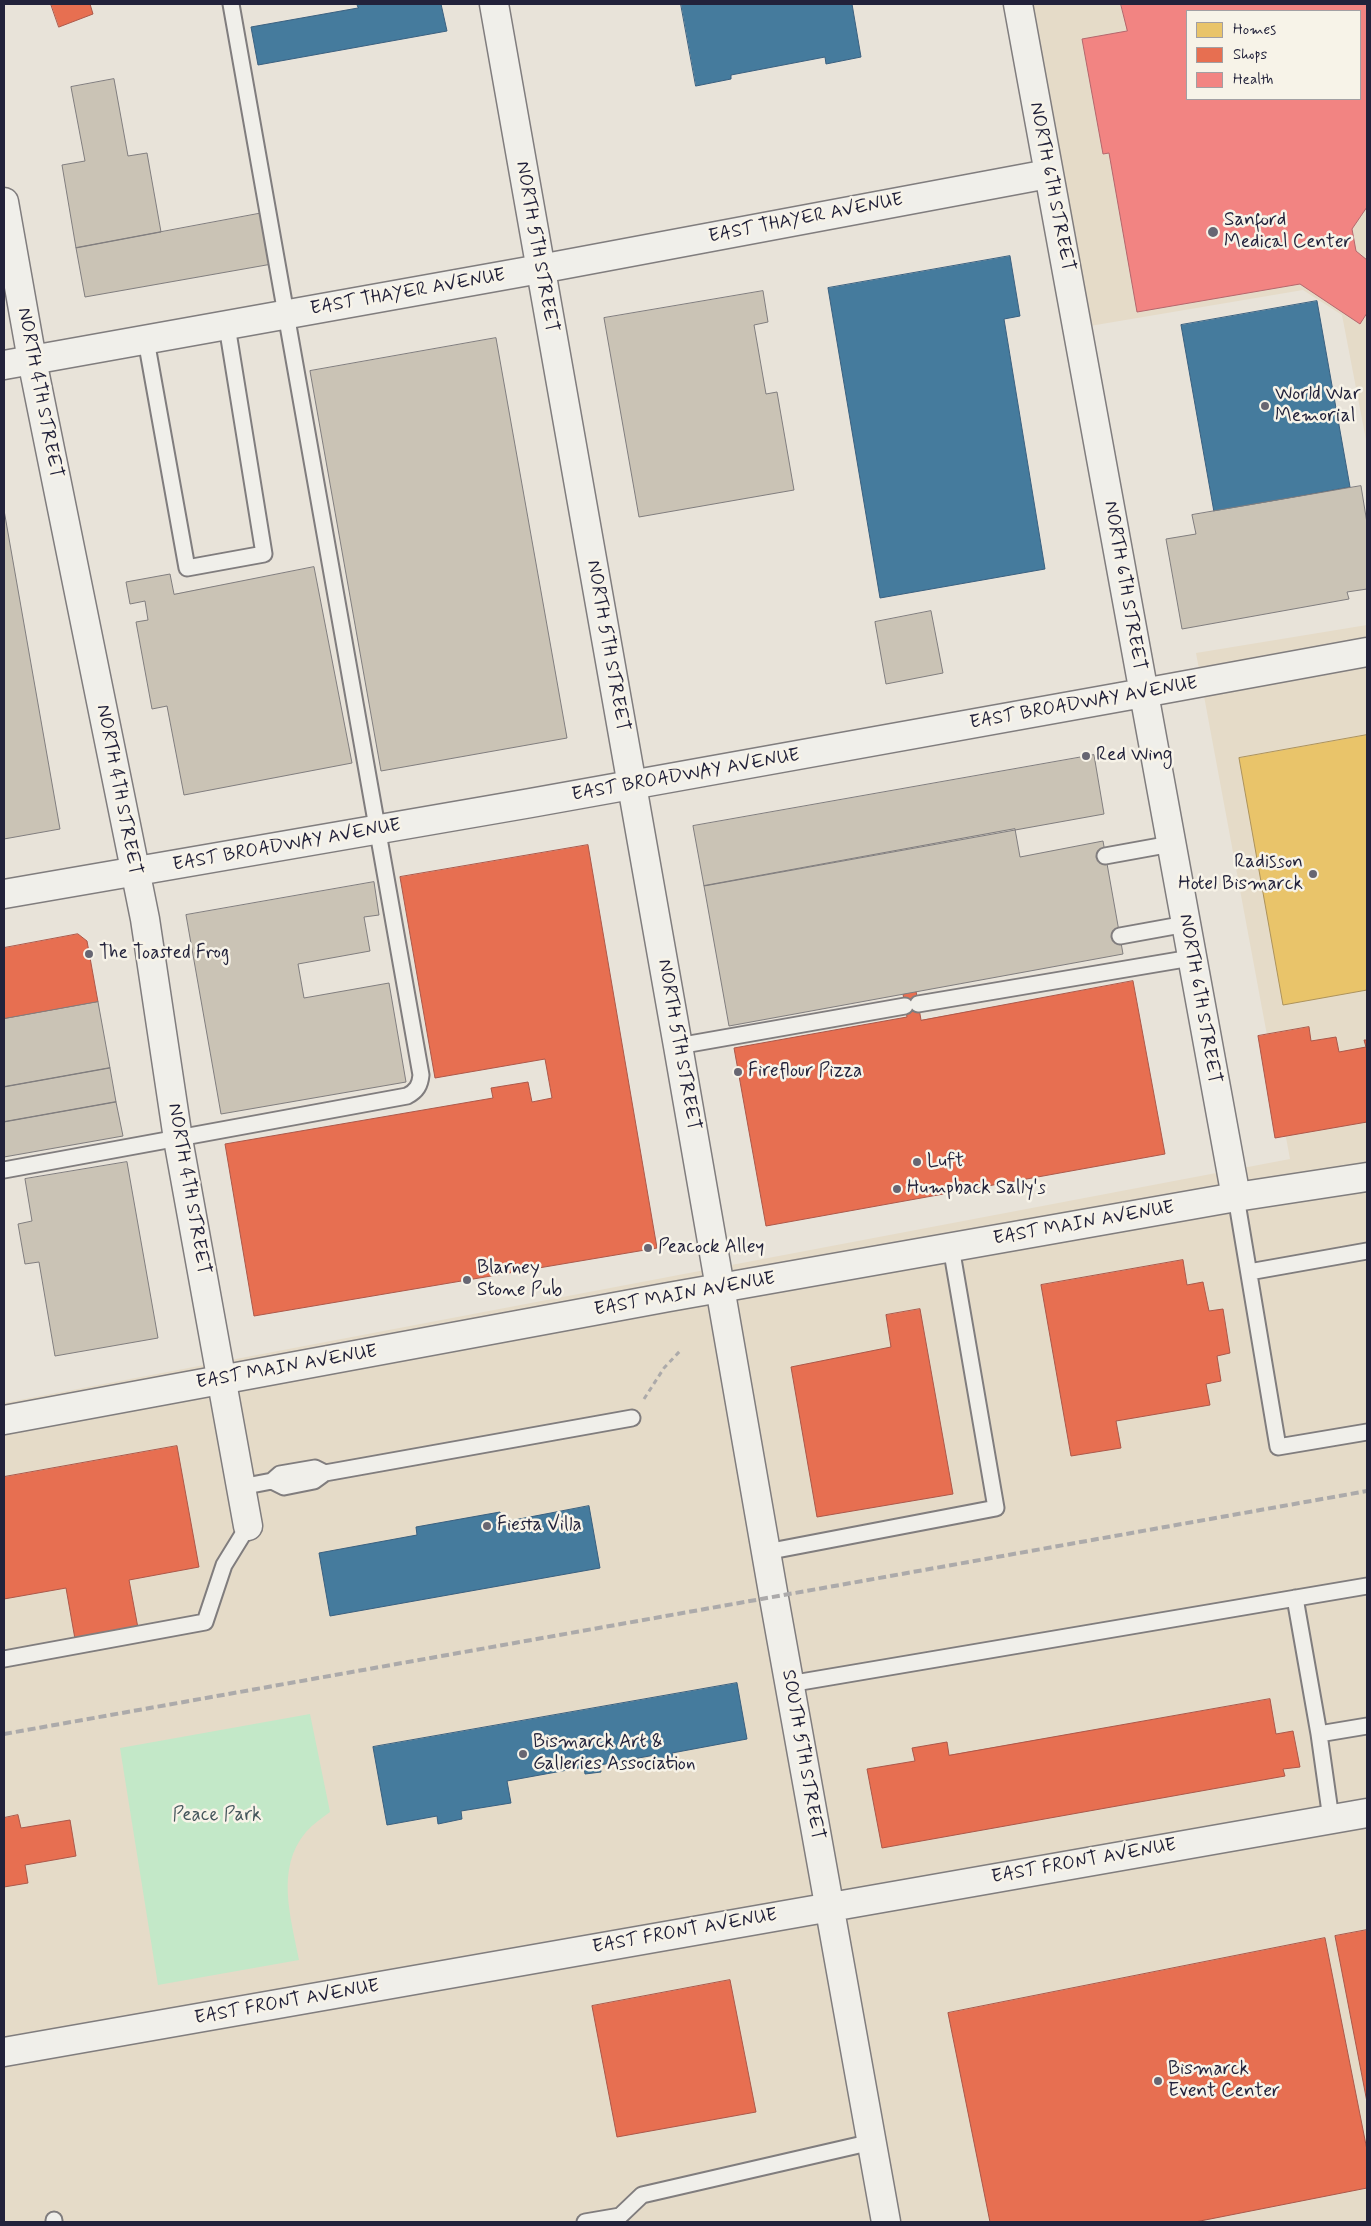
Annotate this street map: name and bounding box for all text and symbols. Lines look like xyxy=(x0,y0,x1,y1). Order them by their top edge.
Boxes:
legend xyxy=(1186,10,1361,100)
text: Homes xyxy=(1233,20,1276,40)
text: Shops xyxy=(1233,45,1267,65)
text: Health xyxy=(1233,70,1274,90)
street label: NORTH 6TH STREET xyxy=(1023,100,1079,274)
street label: NORTH 5TH STREET xyxy=(510,160,562,334)
street label: EAST THAYER AVENUE xyxy=(707,189,905,249)
place label: Sanford Medical Center xyxy=(1224,210,1352,254)
marker: Sanford Medical Center xyxy=(1206,225,1220,239)
street label: EAST THAYER AVENUE xyxy=(309,265,507,321)
street label: NORTH 4TH STREET xyxy=(11,306,67,480)
place label: World War Memorial xyxy=(1275,384,1361,428)
marker: World War Memorial xyxy=(1259,400,1271,412)
street label: NORTH 6TH STREET xyxy=(1098,499,1150,673)
street label: NORTH 5TH STREET xyxy=(581,559,633,733)
street label: EAST BROADWAY AVENUE xyxy=(968,673,1200,735)
street label: NORTH 4TH STREET xyxy=(90,703,146,877)
street label: EAST BROADWAY AVENUE xyxy=(570,745,802,807)
place label: Red Wing xyxy=(1096,745,1173,767)
marker: Red Wing xyxy=(1080,750,1092,762)
street label: EAST BROADWAY AVENUE xyxy=(171,815,403,877)
place label: Radisson Hotel Bismarck xyxy=(1178,852,1303,896)
marker: Radisson Hotel Bismarck xyxy=(1307,868,1319,880)
street label: NORTH 6TH STREET xyxy=(1173,912,1225,1086)
place label: The Toasted Frog xyxy=(99,943,229,965)
marker: The Toasted Frog xyxy=(83,948,95,960)
street label: NORTH 5TH STREET xyxy=(652,958,704,1132)
place label: Fireflour Pizza xyxy=(748,1061,862,1083)
marker: Fireflour Pizza xyxy=(732,1066,744,1078)
street label: NORTH 4TH STREET xyxy=(162,1102,214,1276)
place label: Luft xyxy=(927,1151,964,1173)
marker: Luft xyxy=(911,1156,923,1168)
place label: Humpback Sally's xyxy=(907,1178,1046,1200)
marker: Humpback Sally's xyxy=(891,1183,903,1195)
street label: EAST MAIN AVENUE xyxy=(992,1197,1176,1251)
place label: Peacock Alley xyxy=(658,1237,764,1259)
marker: Peacock Alley xyxy=(642,1242,654,1254)
place label: Blarney Stone Pub xyxy=(477,1258,562,1302)
street label: EAST MAIN AVENUE xyxy=(593,1268,777,1322)
marker: Blarney Stone Pub xyxy=(461,1274,473,1286)
street label: EAST MAIN AVENUE xyxy=(195,1341,379,1395)
place label: Fiesta Villa xyxy=(497,1515,582,1537)
marker: Fiesta Villa xyxy=(481,1520,493,1532)
street label: SOUTH 5TH STREET xyxy=(776,1668,828,1842)
place label: Bismarck Art & Galleries Association xyxy=(533,1732,695,1776)
marker: Bismarck Art & Galleries Association xyxy=(517,1748,529,1760)
park label: Peace Park xyxy=(173,1805,261,1827)
street label: EAST FRONT AVENUE xyxy=(990,1835,1178,1889)
street label: EAST FRONT AVENUE xyxy=(591,1905,779,1959)
street label: EAST FRONT AVENUE xyxy=(193,1976,381,2030)
place label: Bismarck Event Center xyxy=(1168,2059,1280,2103)
marker: Bismarck Event Center xyxy=(1152,2075,1164,2087)

